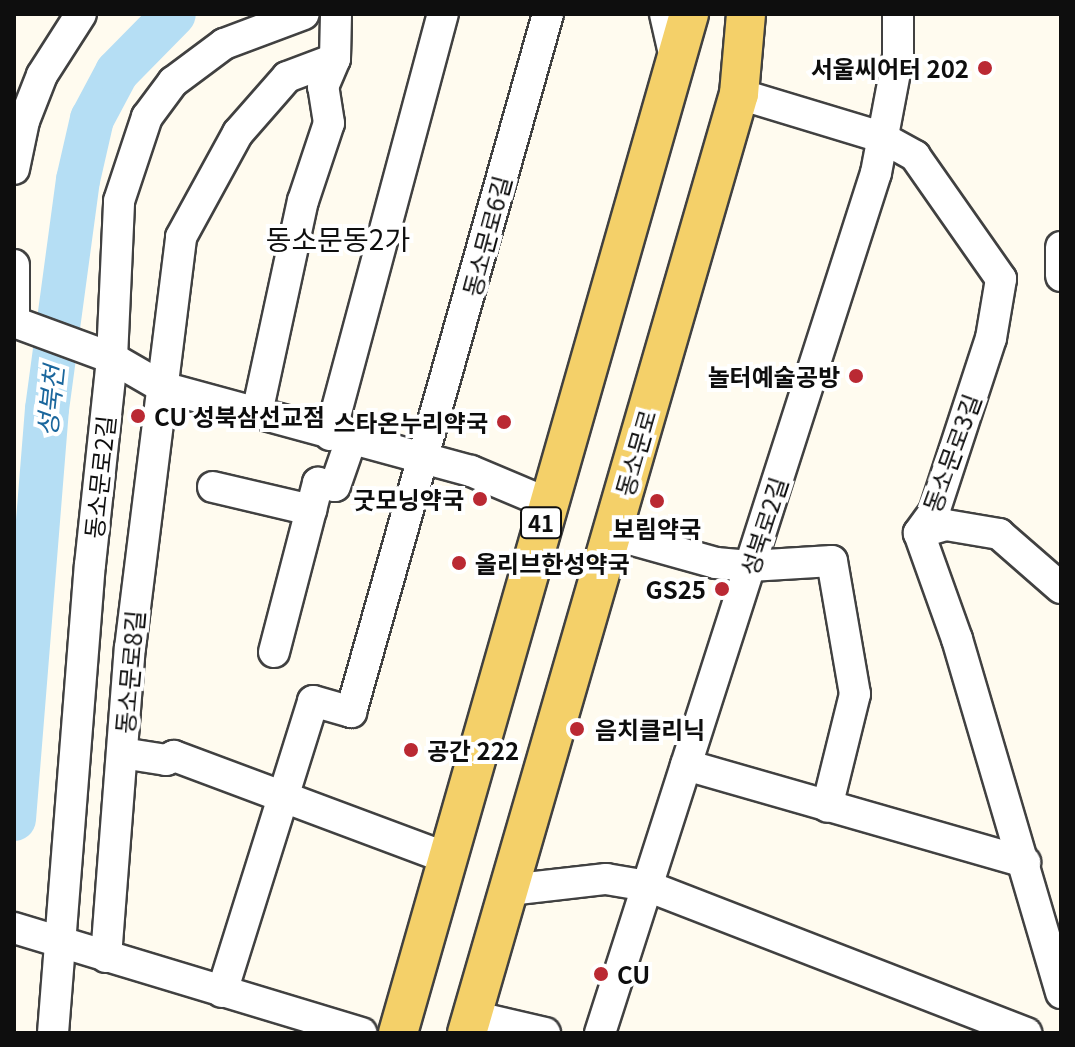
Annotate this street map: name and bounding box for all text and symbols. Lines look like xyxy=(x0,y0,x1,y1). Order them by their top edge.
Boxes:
place label: 서울씨어터 202 xyxy=(811,54,969,82)
marker: 서울씨어터 202 xyxy=(976,59,994,77)
street label: 동소문로6길 xyxy=(456,173,516,299)
district label: 동소문동2가 xyxy=(266,221,410,255)
place label: 놀터예술공방 xyxy=(708,362,840,390)
water label: 성북천 xyxy=(30,364,68,438)
marker: 놀터예술공방 xyxy=(847,367,865,385)
street label: 동소문로3길 xyxy=(916,390,986,516)
place label: CU 성북삼선교점 xyxy=(154,402,325,430)
marker: CU 성북삼선교점 xyxy=(129,407,147,425)
street label: 동소문로 xyxy=(609,407,661,499)
place label: 스타온누리약국 xyxy=(333,408,488,436)
marker: 스타온누리약국 xyxy=(495,413,513,431)
street label: 동소문로2길 xyxy=(78,414,120,540)
street label: 성북로2길 xyxy=(734,473,792,579)
place label: 굿모닝약국 xyxy=(354,485,464,513)
marker: 굿모닝약국 xyxy=(471,490,489,508)
marker: 보림약국 xyxy=(648,492,666,510)
road number: 41 xyxy=(519,505,563,541)
place label: 보림약국 xyxy=(613,514,701,542)
place label: 올리브한성약국 xyxy=(475,549,630,577)
marker: 올리브한성약국 xyxy=(450,554,468,572)
place label: GS25 xyxy=(645,575,706,603)
marker: GS25 xyxy=(713,580,731,598)
street label: 동소문로8길 xyxy=(109,609,149,735)
place label: 음치클리닉 xyxy=(595,715,705,743)
marker: 음치클리닉 xyxy=(566,718,588,740)
place label: 공간 222 xyxy=(427,736,519,764)
marker: 공간 222 xyxy=(402,741,420,759)
place label: CU xyxy=(617,960,650,988)
marker: CU xyxy=(592,965,610,983)

